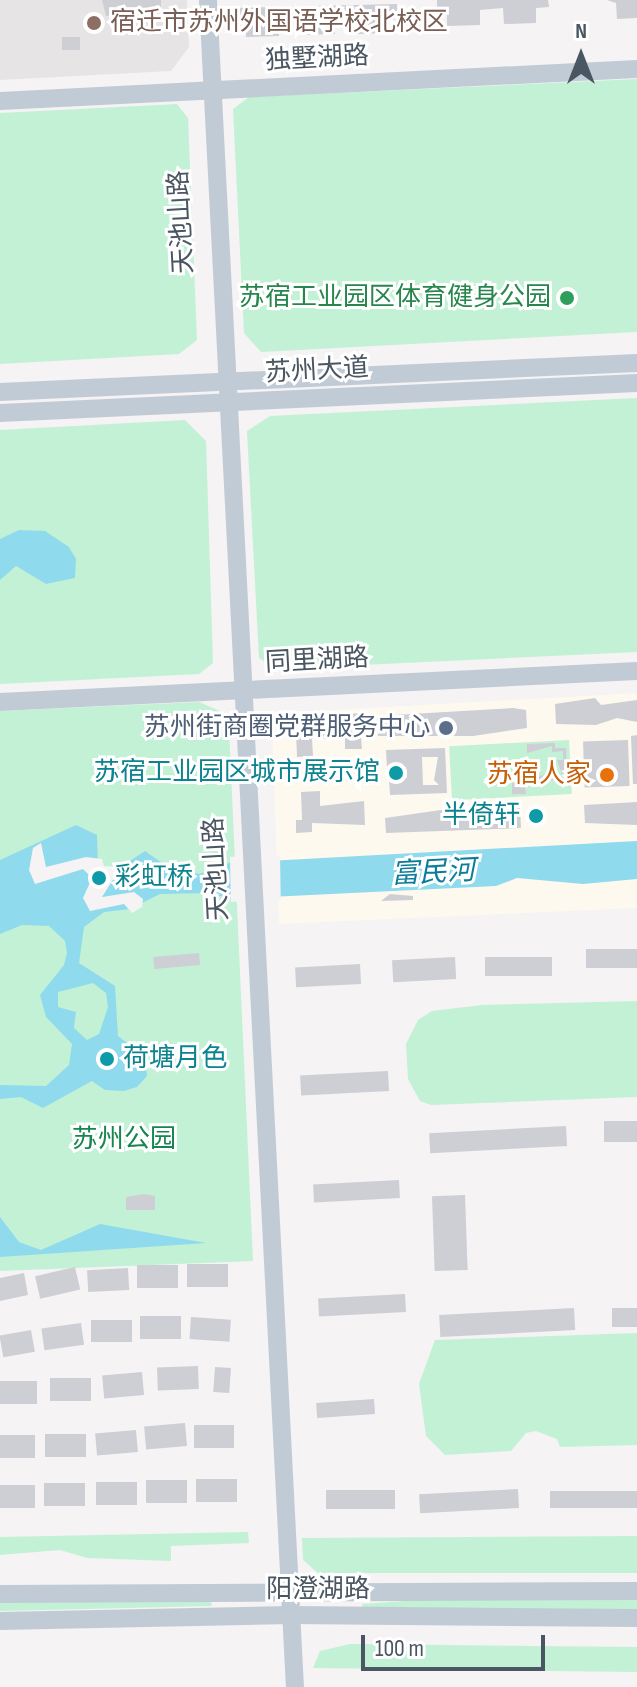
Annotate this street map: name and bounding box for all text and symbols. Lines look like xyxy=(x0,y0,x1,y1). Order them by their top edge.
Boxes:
place label: 宿迁市苏州外国语学校北校区 xyxy=(110,7,448,39)
marker: 宿迁市苏州外国语学校北校区 xyxy=(85,14,103,32)
north arrow xyxy=(541,16,621,96)
text: N xyxy=(575,18,587,45)
street label: 独墅湖路 xyxy=(264,41,370,77)
street label: 天池山路 xyxy=(164,169,200,275)
place label: 苏宿工业园区体育健身公园 xyxy=(239,282,551,314)
marker: 苏宿工业园区体育健身公园 xyxy=(558,289,576,307)
street label: 苏州大道 xyxy=(264,353,370,389)
street label: 同里湖路 xyxy=(264,643,370,679)
place label: 苏州街商圈党群服务中心 xyxy=(144,712,430,744)
marker: 苏州街商圈党群服务中心 xyxy=(437,719,455,737)
place label: 苏宿工业园区城市展示馆 xyxy=(94,757,380,789)
place label: 苏宿人家 xyxy=(487,759,591,791)
marker: 苏宿工业园区城市展示馆 xyxy=(387,764,405,782)
marker: 苏宿人家 xyxy=(598,766,616,784)
place label: 半倚轩 xyxy=(442,800,520,832)
marker: 半倚轩 xyxy=(527,807,545,825)
street label: 天池山路 xyxy=(199,816,235,922)
water label: 富民河 xyxy=(390,854,476,892)
place label: 彩虹桥 xyxy=(115,862,193,894)
marker: 彩虹桥 xyxy=(90,869,108,887)
place label: 荷塘月色 xyxy=(123,1043,227,1075)
marker: 荷塘月色 xyxy=(98,1050,116,1068)
park label: 苏州公园 xyxy=(72,1124,176,1156)
street label: 阳澄湖路 xyxy=(266,1574,370,1606)
scale bar xyxy=(365,1619,549,1669)
text: 100 m xyxy=(375,1634,424,1663)

